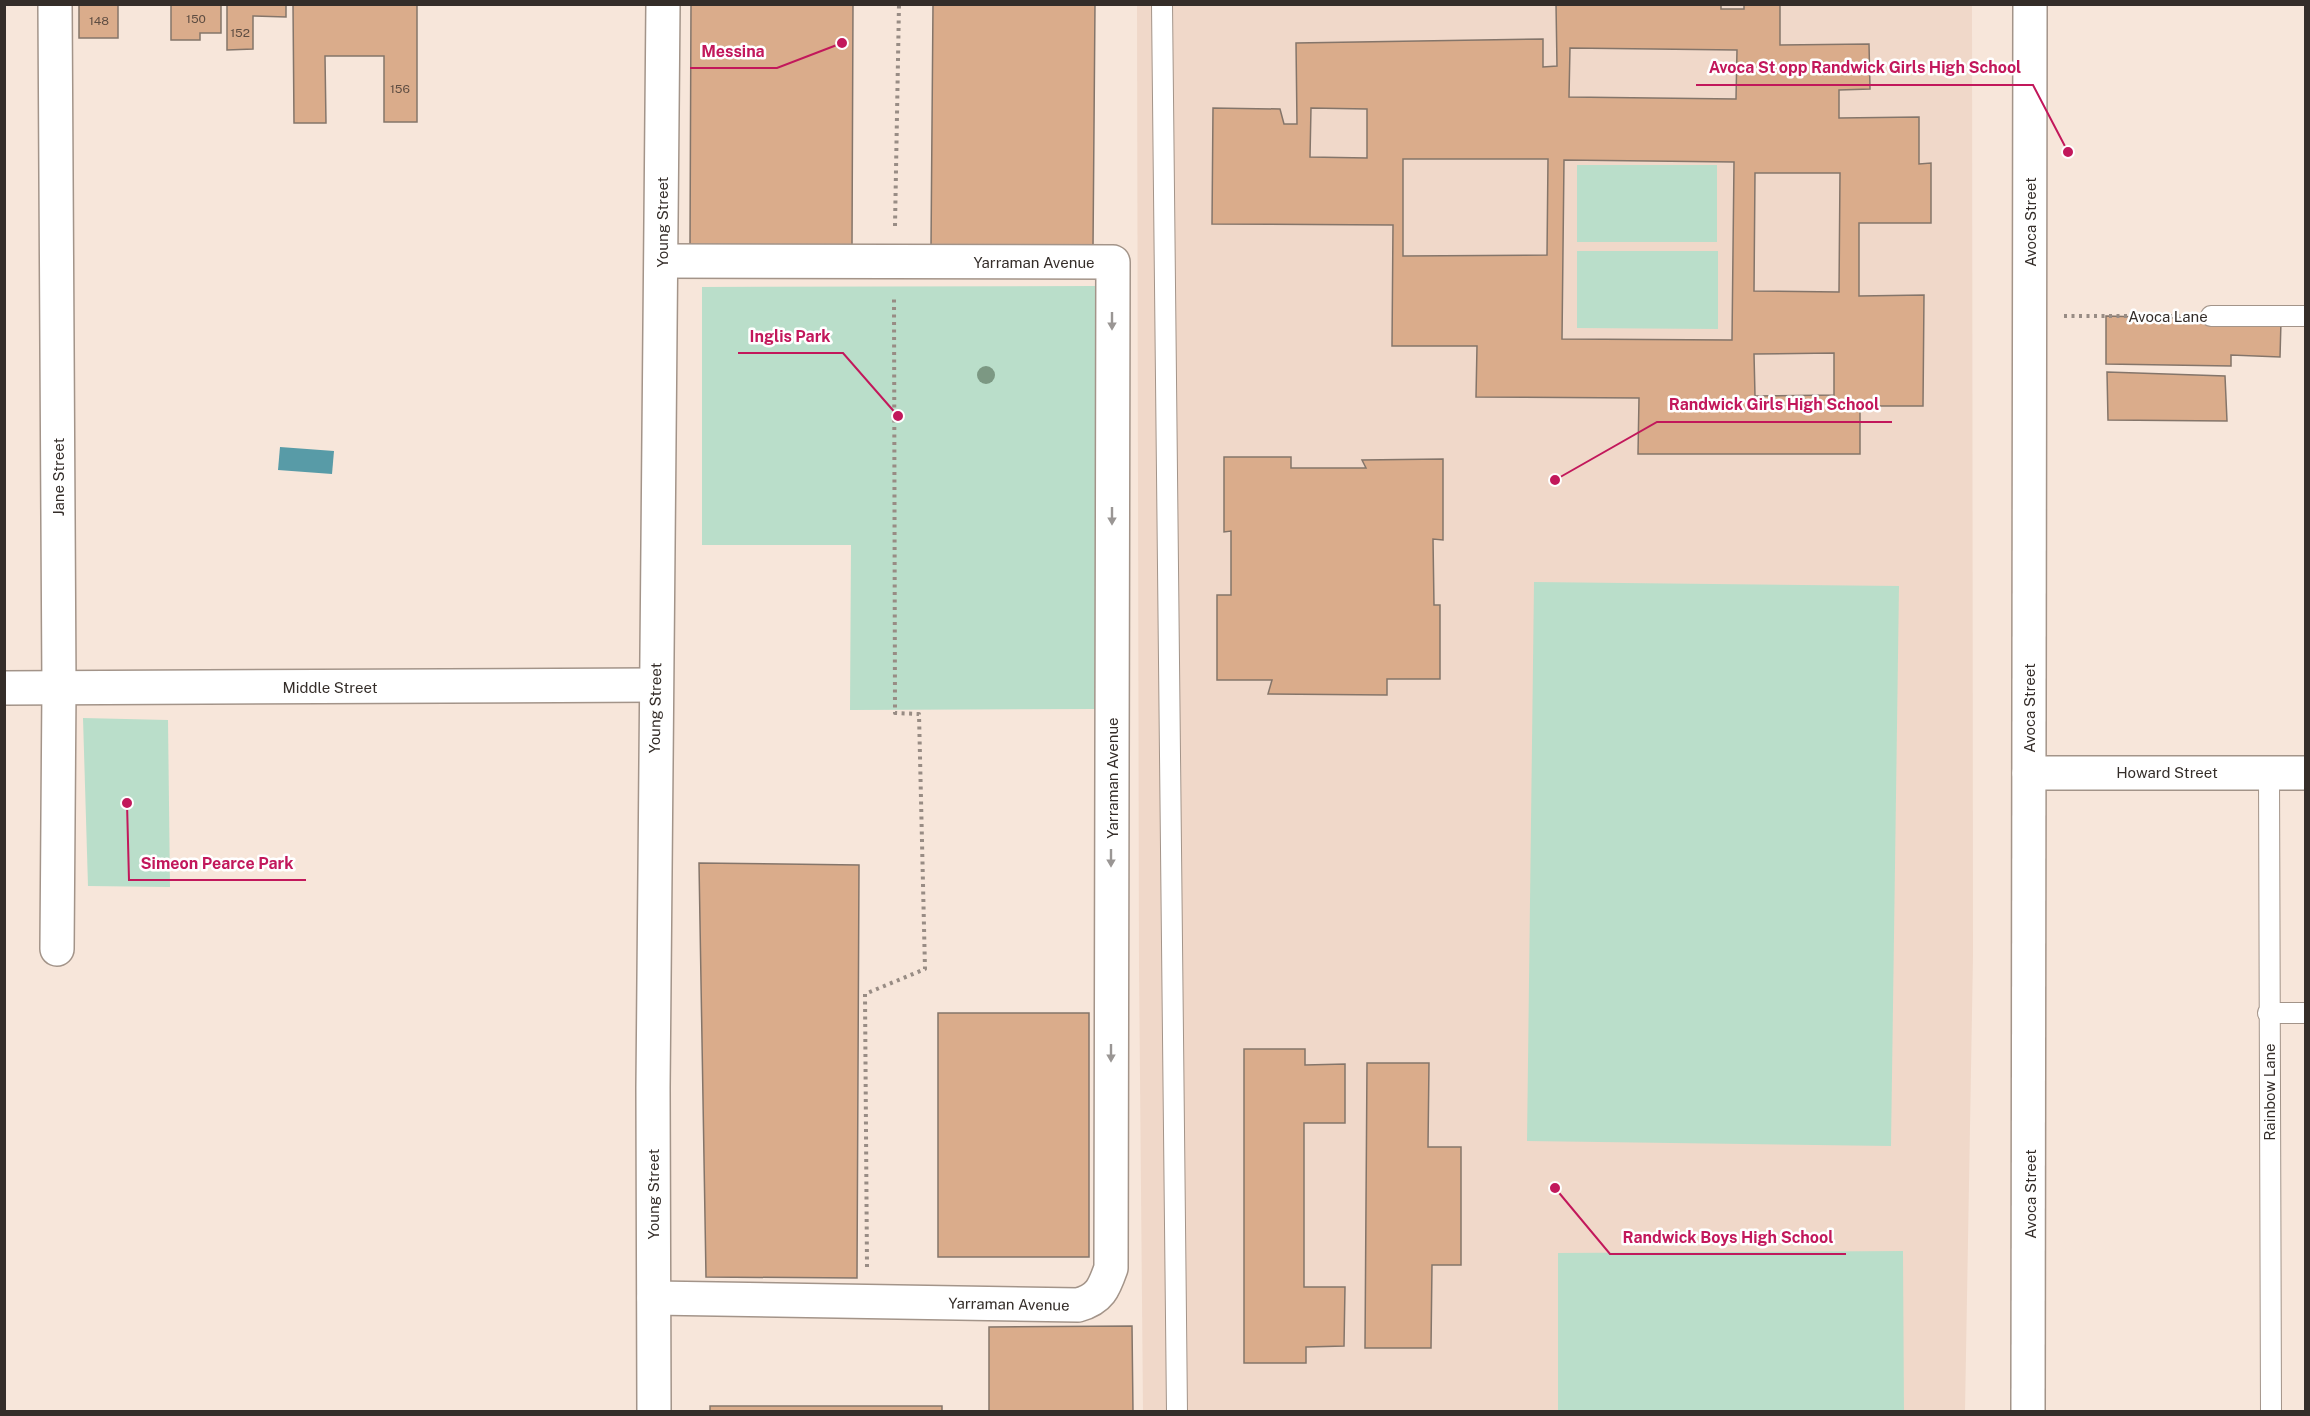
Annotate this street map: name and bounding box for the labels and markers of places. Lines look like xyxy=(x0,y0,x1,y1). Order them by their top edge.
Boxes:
callout: Messina xyxy=(690,34,777,68)
callout: Avoca St opp Randwick Girls High School xyxy=(1696,51,2033,85)
callout: Inglis Park xyxy=(738,319,843,353)
callout: Randwick Girls High School xyxy=(1657,388,1892,422)
callout: Simeon Pearce Park xyxy=(129,846,306,880)
callout: Randwick Boys High School xyxy=(1610,1220,1846,1254)

